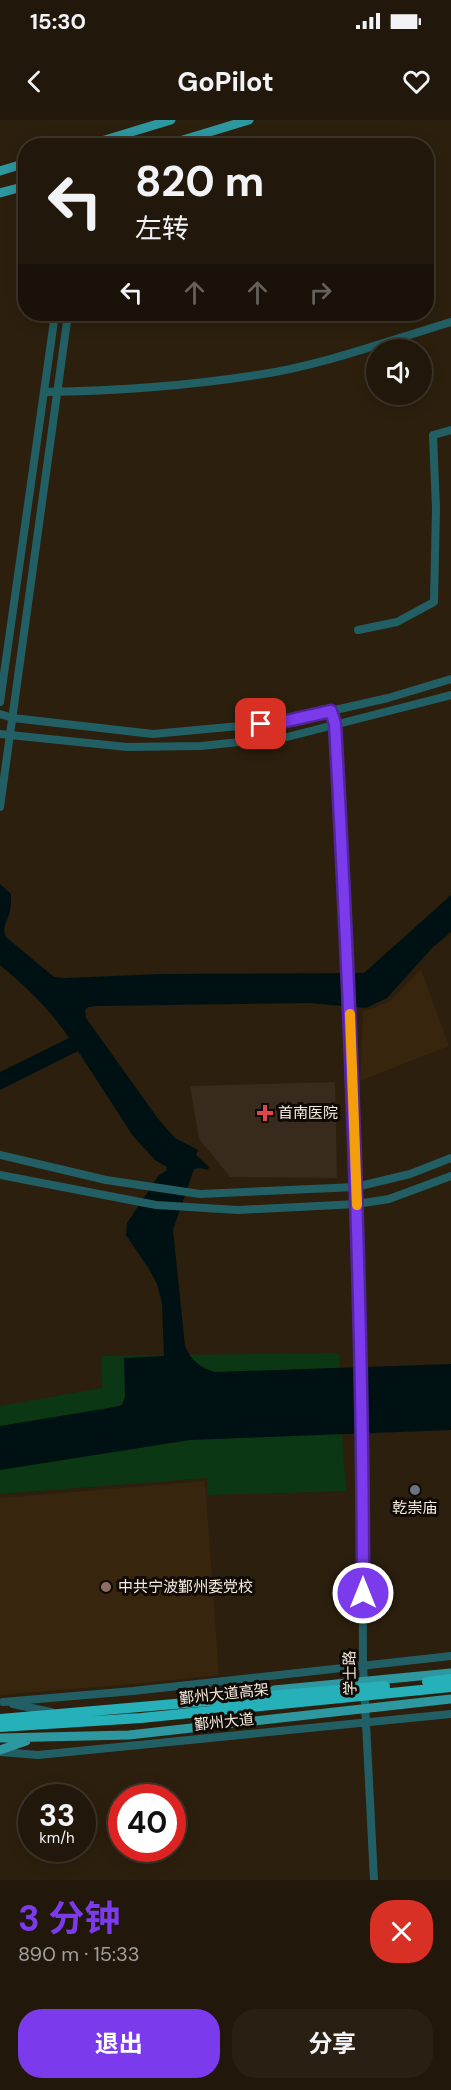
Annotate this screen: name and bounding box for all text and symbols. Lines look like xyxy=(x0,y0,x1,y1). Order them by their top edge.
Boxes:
text: 15:30 xyxy=(30,7,86,36)
text: GoPilot xyxy=(177,64,274,99)
icon: back xyxy=(18,65,51,98)
icon: heart xyxy=(400,65,433,98)
text: 820 m xyxy=(135,154,264,209)
icon: left xyxy=(36,162,114,240)
text: 左转 xyxy=(135,211,189,246)
icon: left xyxy=(115,276,148,309)
icon: ahead xyxy=(178,276,211,309)
icon: ahead xyxy=(241,276,274,309)
icon: right xyxy=(304,276,337,309)
map controls xyxy=(366,339,432,405)
button: sound xyxy=(366,339,432,405)
pin xyxy=(235,698,286,749)
icon: arrive xyxy=(244,707,277,740)
place label: 首南医院 xyxy=(278,1103,338,1123)
marker: 首南医院 xyxy=(256,1104,274,1122)
marker: 乾崇庙 xyxy=(408,1483,422,1497)
place label: 乾崇庙 xyxy=(392,1498,438,1518)
position arrow xyxy=(331,1561,395,1625)
place label: 中共宁波鄞州委党校 xyxy=(118,1577,253,1597)
marker: 中共宁波鄞州委党校 xyxy=(99,1580,113,1594)
street label: 学士路 xyxy=(340,1650,360,1696)
street label: 鄞州大道高架 xyxy=(178,1679,270,1709)
street label: 鄞州大道 xyxy=(193,1709,255,1735)
speed limit sign: 40 xyxy=(108,1784,186,1862)
text: 33 xyxy=(39,1796,75,1835)
text: km/h xyxy=(39,1828,75,1848)
text: 3 分钟 xyxy=(18,1895,120,1942)
button: close xyxy=(370,1900,433,1963)
text: 890 m · 15:33 xyxy=(18,1941,140,1967)
button: 退出 xyxy=(18,2009,220,2078)
button: 分享 xyxy=(232,2009,433,2078)

